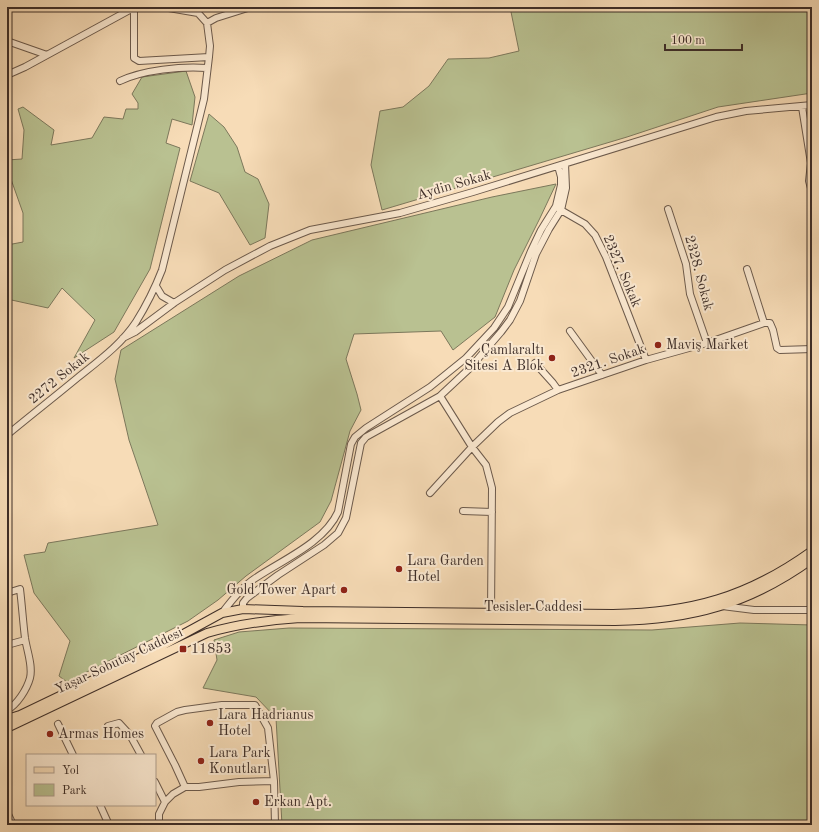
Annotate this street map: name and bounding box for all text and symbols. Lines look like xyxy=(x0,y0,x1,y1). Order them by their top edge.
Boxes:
scale bar xyxy=(665,26,742,52)
text: 100 m xyxy=(671,35,705,47)
street label: Aydin Sokak xyxy=(415,168,493,202)
street label: 2327. Sokak xyxy=(600,233,644,309)
street label: 2328. Sokak xyxy=(682,234,716,312)
place label: Maviş Market xyxy=(666,338,749,352)
marker: Maviş Market xyxy=(653,340,663,350)
street label: 2321. Sokak xyxy=(569,342,647,380)
place label: Çamlaraltı Sitesi A Blok xyxy=(464,343,544,373)
street label: 2272 Sokak xyxy=(26,349,92,407)
marker: Çamlaraltı Sitesi A Blok xyxy=(547,353,557,363)
place label: Lara Garden Hotel xyxy=(407,554,484,584)
marker: Lara Garden Hotel xyxy=(394,564,404,574)
place label: Gold Tower Apart xyxy=(226,583,336,597)
marker: Gold Tower Apart xyxy=(339,585,349,595)
street label: Tesisler Caddesi xyxy=(484,600,582,614)
street label: Yaşar Sobutay Caddesi xyxy=(53,625,185,697)
place label: 11853 xyxy=(191,642,232,656)
marker: 11853 xyxy=(178,644,188,654)
place label: Lara Hadrianus Hotel xyxy=(218,708,314,738)
marker: Lara Hadrianus Hotel xyxy=(205,718,215,728)
place label: Armas Homes xyxy=(58,727,144,741)
marker: Armas Homes xyxy=(45,729,55,739)
place label: Lara Park Konutları xyxy=(209,746,271,776)
legend xyxy=(26,754,156,806)
marker: Lara Park Konutları xyxy=(196,756,206,766)
text: Yol xyxy=(62,765,79,777)
text: Park xyxy=(62,785,87,797)
place label: Erkan Apt. xyxy=(264,795,332,809)
marker: Erkan Apt. xyxy=(251,797,261,807)

